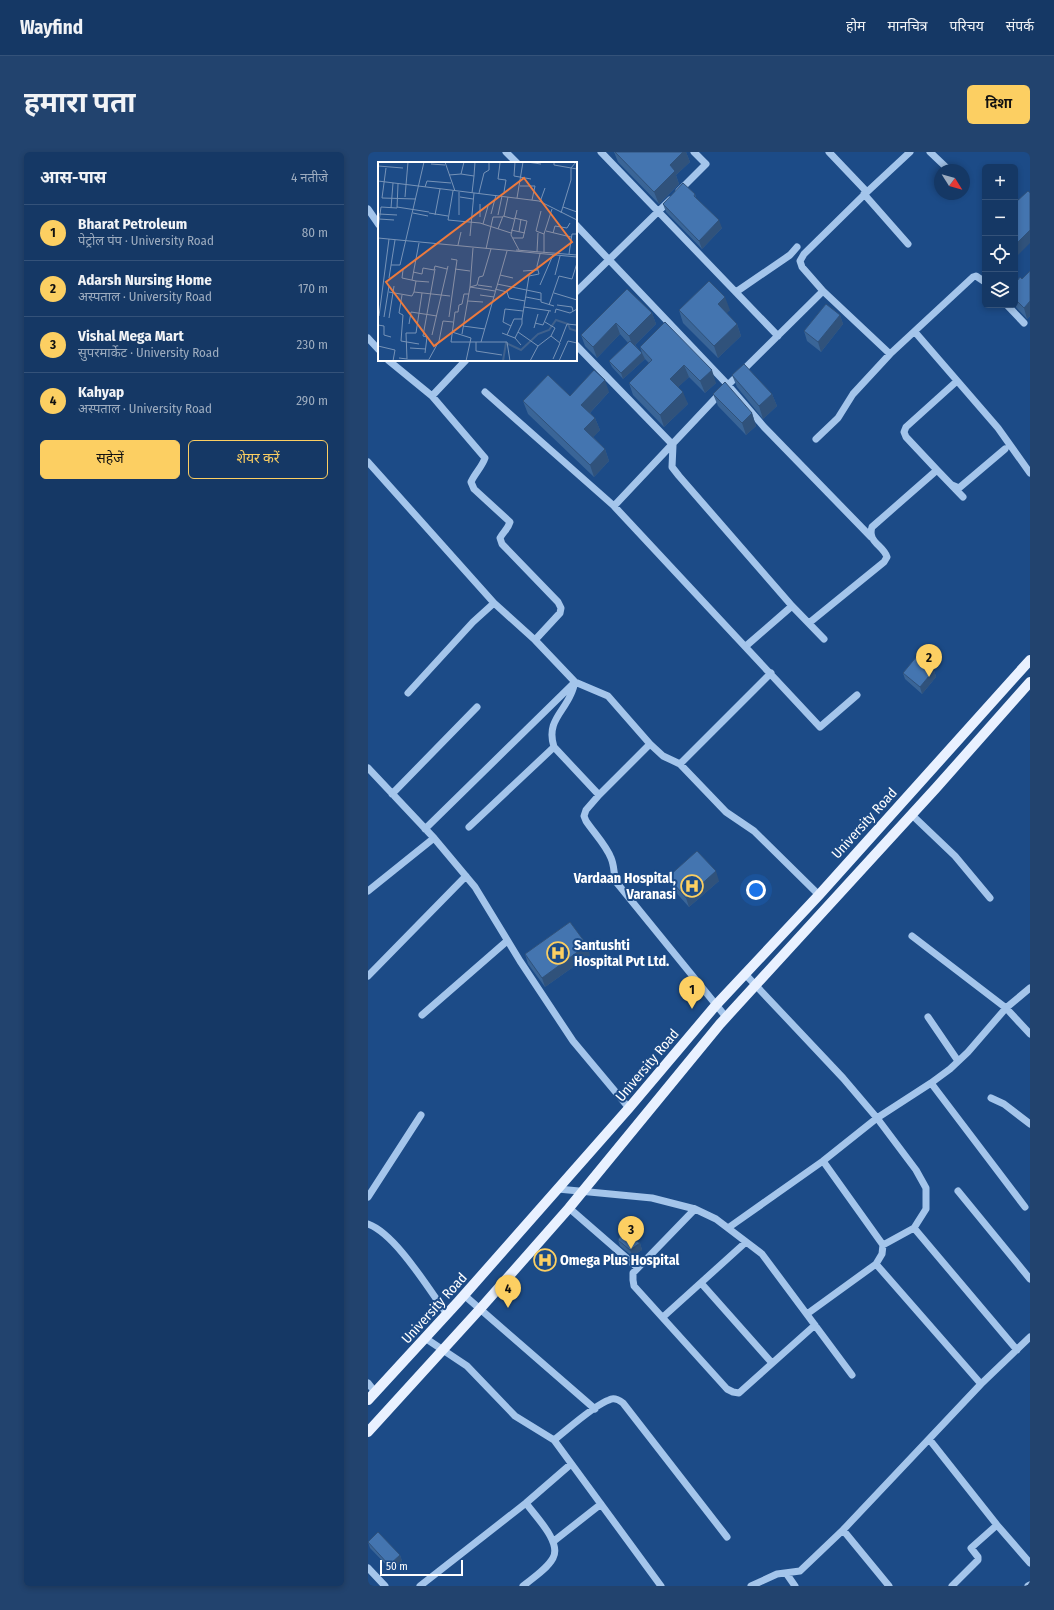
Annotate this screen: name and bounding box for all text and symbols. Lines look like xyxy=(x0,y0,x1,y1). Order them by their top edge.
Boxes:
text: Wayfind xyxy=(20,16,83,39)
text: होम xyxy=(846,18,865,35)
text: मानचित्र xyxy=(887,18,928,35)
text: परिचय xyxy=(950,18,984,35)
text: संपर्क xyxy=(1006,18,1034,35)
button: दिशा xyxy=(967,85,1030,124)
text: हमारा पता xyxy=(24,86,136,119)
inset map xyxy=(378,162,577,361)
north arrow xyxy=(934,164,970,200)
map controls xyxy=(982,164,1018,308)
button: + xyxy=(982,164,1018,200)
text: आस-पास xyxy=(40,167,106,188)
text: 4 नतीजे xyxy=(291,170,328,185)
button: − xyxy=(982,200,1018,236)
text: Bharat Petroleum xyxy=(78,215,187,233)
text: 1 xyxy=(50,225,56,240)
text: 80 m xyxy=(302,225,328,240)
text: पेट्रोल पंप · University Road xyxy=(78,233,214,248)
button: locate xyxy=(982,236,1018,272)
text: Adarsh Nursing Home xyxy=(78,271,212,289)
button: layers xyxy=(982,272,1018,308)
text: 2 xyxy=(50,281,56,296)
text: 170 m xyxy=(298,281,328,296)
text: अस्पताल · University Road xyxy=(78,289,212,304)
text: Vishal Mega Mart xyxy=(78,327,184,345)
text: 3 xyxy=(50,337,56,352)
text: 230 m xyxy=(297,337,328,352)
text: सुपरमार्केट · University Road xyxy=(78,345,219,360)
text: Kahyap xyxy=(78,383,124,401)
text: 4 xyxy=(50,393,56,408)
text: 290 m xyxy=(296,393,328,408)
text: अस्पताल · University Road xyxy=(78,401,212,416)
button: सहेजें xyxy=(40,440,180,479)
button: शेयर करें xyxy=(188,440,328,479)
pin: 2 xyxy=(916,644,942,677)
street label: University Road xyxy=(828,784,901,862)
place label: Vardaan Hospital, Varanasi xyxy=(573,870,676,903)
hospital icon: Vardaan Hospital, Varanasi xyxy=(679,873,705,899)
your location xyxy=(746,880,766,900)
place label: Santushti Hospital Pvt Ltd. xyxy=(574,937,669,970)
hospital icon: Santushti Hospital Pvt Ltd. xyxy=(545,940,571,966)
pin: 1 xyxy=(679,976,705,1009)
street label: University Road xyxy=(612,1026,683,1105)
pin: 3 xyxy=(618,1216,644,1249)
hospital icon: Omega Plus Hospital xyxy=(532,1247,558,1273)
place label: Omega Plus Hospital xyxy=(560,1252,680,1269)
street label: University Road xyxy=(398,1269,471,1347)
pin: 4 xyxy=(495,1275,521,1308)
scale bar xyxy=(380,1558,463,1577)
text: 50 m xyxy=(386,1560,408,1573)

